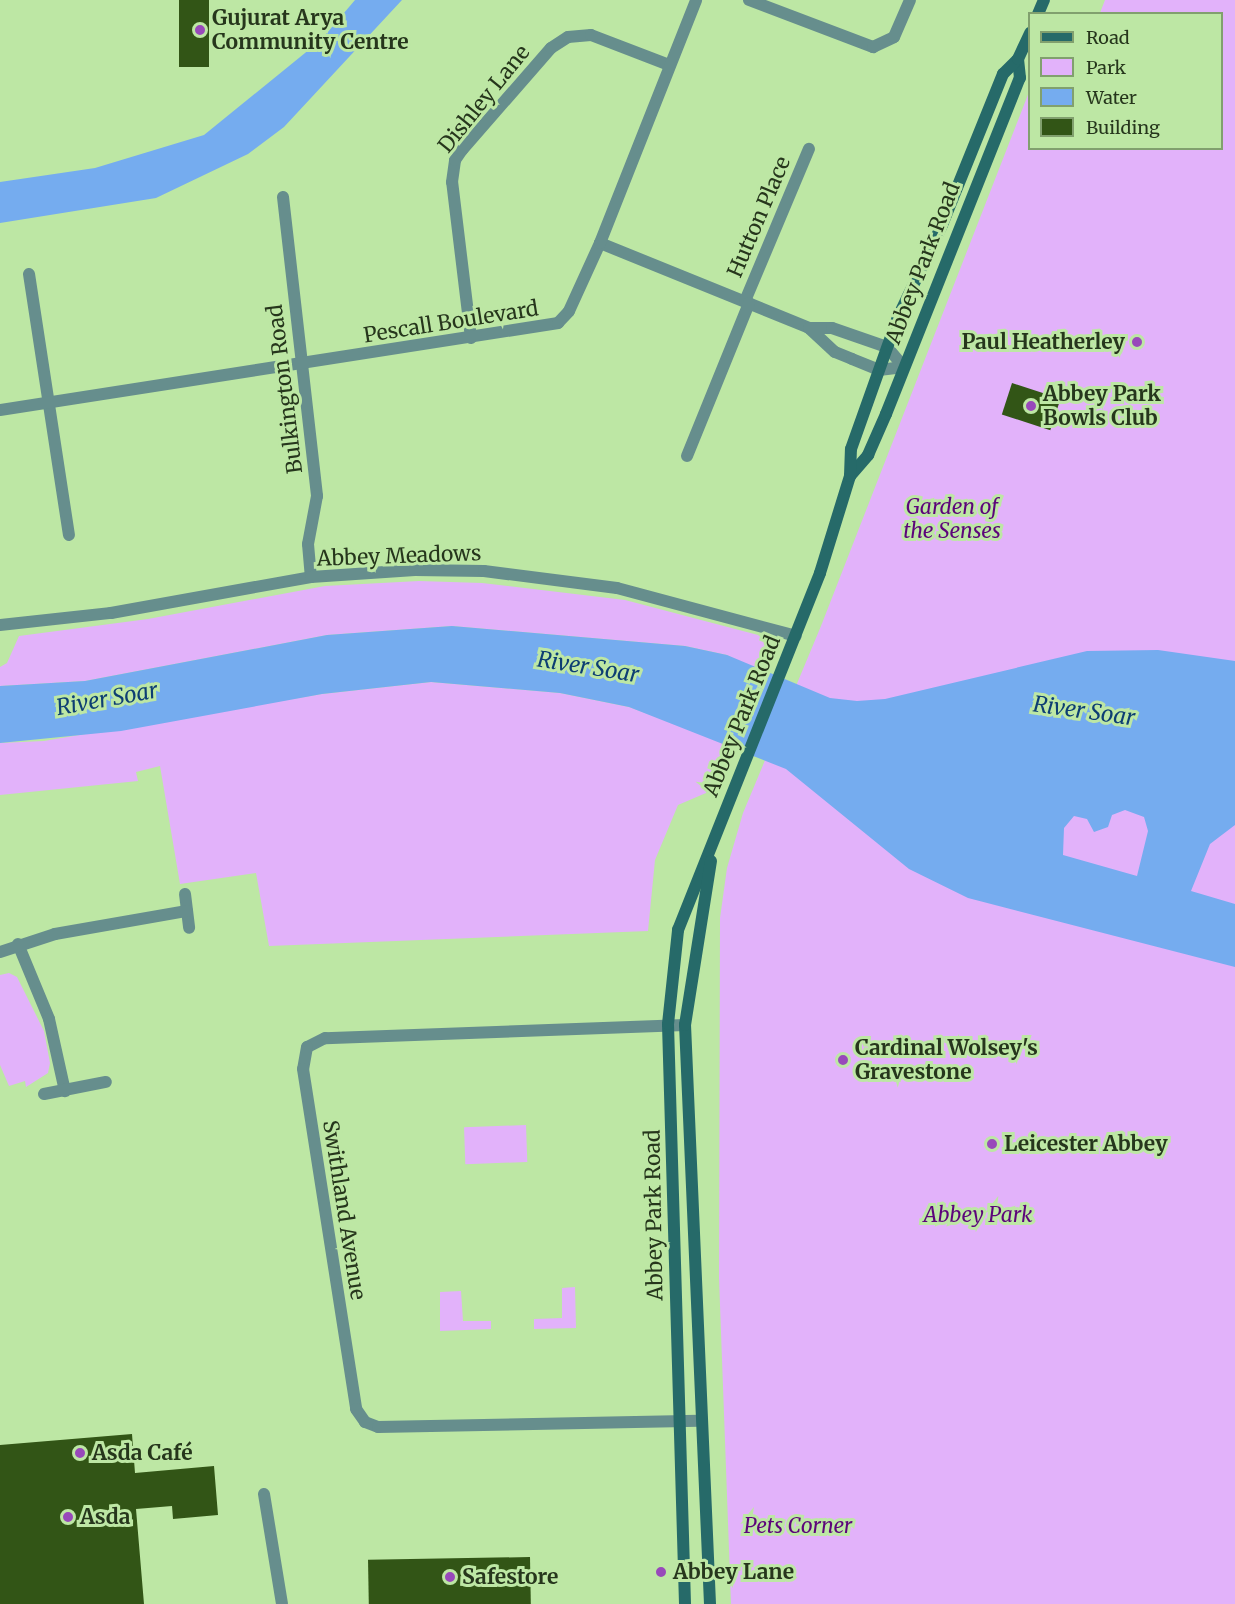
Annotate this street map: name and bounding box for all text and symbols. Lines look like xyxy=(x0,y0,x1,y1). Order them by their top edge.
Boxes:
place label: Gujurat Arya Community Centre xyxy=(212,5,409,55)
legend xyxy=(1028,12,1223,150)
marker: Gujurat Arya Community Centre xyxy=(193,23,207,37)
text: Road xyxy=(1086,26,1130,49)
street label: Dishley Lane xyxy=(433,40,535,158)
text: Park xyxy=(1086,56,1126,79)
text: Water xyxy=(1086,86,1137,109)
text: Building xyxy=(1086,116,1160,139)
street label: Hutton Place xyxy=(722,153,796,281)
street label: Abbey Park Road xyxy=(881,179,965,347)
street label: Pescall Boulevard xyxy=(362,296,540,348)
street label: Bulkington Road xyxy=(262,303,308,475)
place label: Paul Heatherley xyxy=(961,329,1125,355)
marker: Paul Heatherley xyxy=(1130,335,1144,349)
place label: Abbey Park Bowls Club xyxy=(1043,381,1161,431)
marker: Abbey Park Bowls Club xyxy=(1024,399,1038,413)
park label: Garden of the Senses xyxy=(903,494,1001,544)
street label: Abbey Meadows xyxy=(316,541,482,571)
street label: Abbey Park Road xyxy=(698,632,786,800)
water label: River Soar xyxy=(535,646,641,688)
water label: River Soar xyxy=(54,677,160,721)
water label: River Soar xyxy=(1031,691,1137,731)
place label: Cardinal Wolsey's Gravestone xyxy=(855,1035,1038,1085)
marker: Cardinal Wolsey's Gravestone xyxy=(836,1053,850,1067)
street label: Swithland Avenue xyxy=(317,1118,371,1302)
street label: Abbey Park Road xyxy=(640,1129,668,1301)
place label: Leicester Abbey xyxy=(1004,1131,1168,1157)
marker: Leicester Abbey xyxy=(985,1137,999,1151)
park label: Abbey Park xyxy=(924,1202,1032,1228)
place label: Asda Café xyxy=(92,1440,193,1466)
marker: Asda Café xyxy=(73,1446,87,1460)
place label: Asda xyxy=(80,1504,131,1530)
marker: Asda xyxy=(61,1510,75,1524)
park label: Pets Corner xyxy=(744,1513,852,1539)
place label: Abbey Lane xyxy=(673,1559,794,1585)
place label: Safestore xyxy=(462,1564,558,1590)
marker: Abbey Lane xyxy=(654,1565,668,1579)
marker: Safestore xyxy=(443,1570,457,1584)

